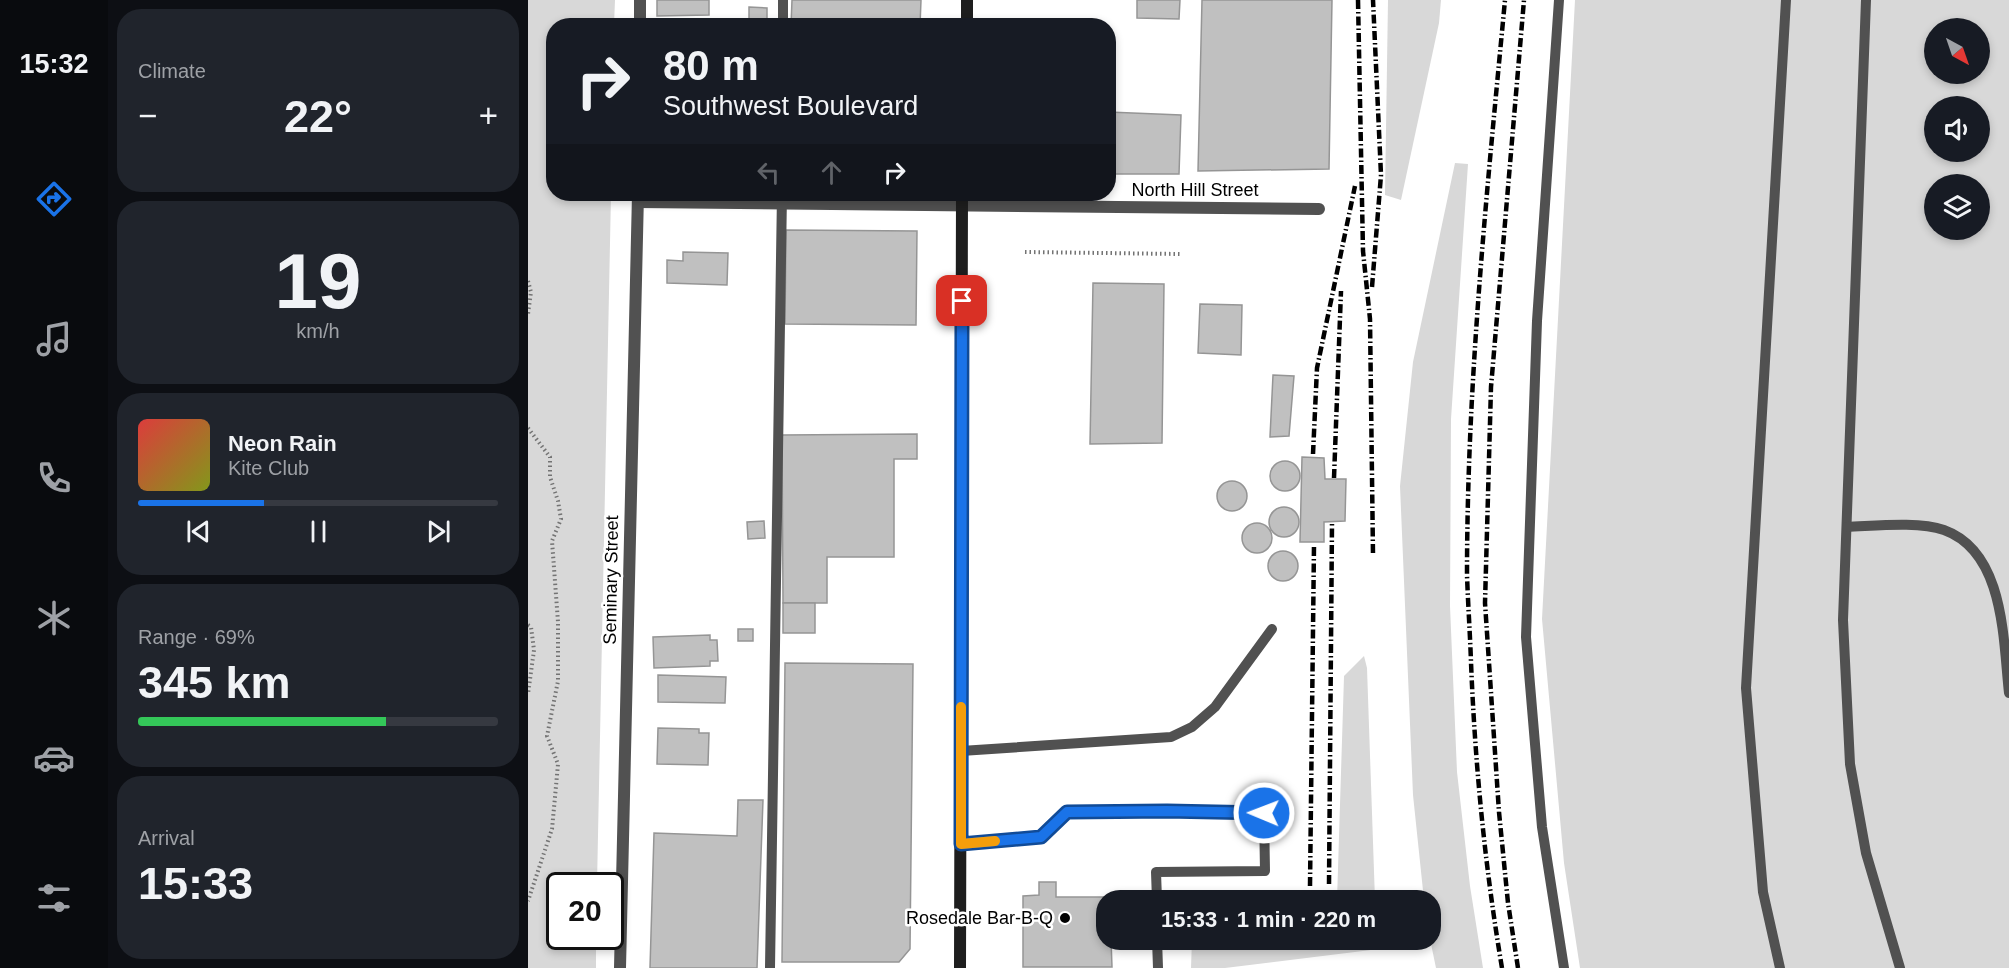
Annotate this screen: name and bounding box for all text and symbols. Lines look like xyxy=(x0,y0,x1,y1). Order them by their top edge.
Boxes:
north arrow xyxy=(1924,18,1990,84)
map controls xyxy=(1924,18,1990,240)
icon: right xyxy=(564,42,642,120)
text: 80 m xyxy=(663,42,759,89)
text: 15:32 xyxy=(19,49,89,79)
text: Climate xyxy=(138,60,206,82)
text: 22° xyxy=(284,91,352,142)
text: Southwest Boulevard xyxy=(663,91,918,121)
button: sound xyxy=(1924,96,1990,162)
text: − xyxy=(138,97,157,134)
text: + xyxy=(479,97,498,134)
icon: left xyxy=(752,156,785,189)
icon: ahead xyxy=(815,156,848,189)
icon: right xyxy=(878,156,911,189)
button: layers xyxy=(1924,174,1990,240)
icon: directions xyxy=(33,178,75,220)
street label: North Hill Street xyxy=(1131,180,1259,200)
text: 19 xyxy=(275,237,361,325)
pin xyxy=(936,275,987,326)
icon: arrive xyxy=(945,284,978,317)
icon: music xyxy=(33,318,75,360)
text: km/h xyxy=(296,320,340,342)
text: Neon Rain xyxy=(228,431,337,456)
icon: phone xyxy=(33,457,75,499)
text: Kite Club xyxy=(228,457,309,479)
icon: previous xyxy=(182,515,215,548)
icon: pause xyxy=(302,515,335,548)
icon: next xyxy=(422,515,455,548)
street label: Seminary Street xyxy=(600,515,622,645)
icon: climate xyxy=(33,597,75,639)
text: Range · 69% xyxy=(138,626,255,648)
text: 345 km xyxy=(138,657,291,708)
icon: car xyxy=(33,737,75,779)
position arrow xyxy=(1232,781,1296,845)
text: Arrival xyxy=(138,827,195,849)
text: 15:33 xyxy=(138,858,253,909)
speed limit sign: 20 xyxy=(546,872,624,950)
icon: filters xyxy=(33,877,75,919)
text: 15:33 · 1 min · 220 m xyxy=(1161,907,1376,932)
place label: Rosedale Bar-B-Q xyxy=(906,908,1053,928)
marker: Rosedale Bar-B-Q xyxy=(1058,911,1072,925)

